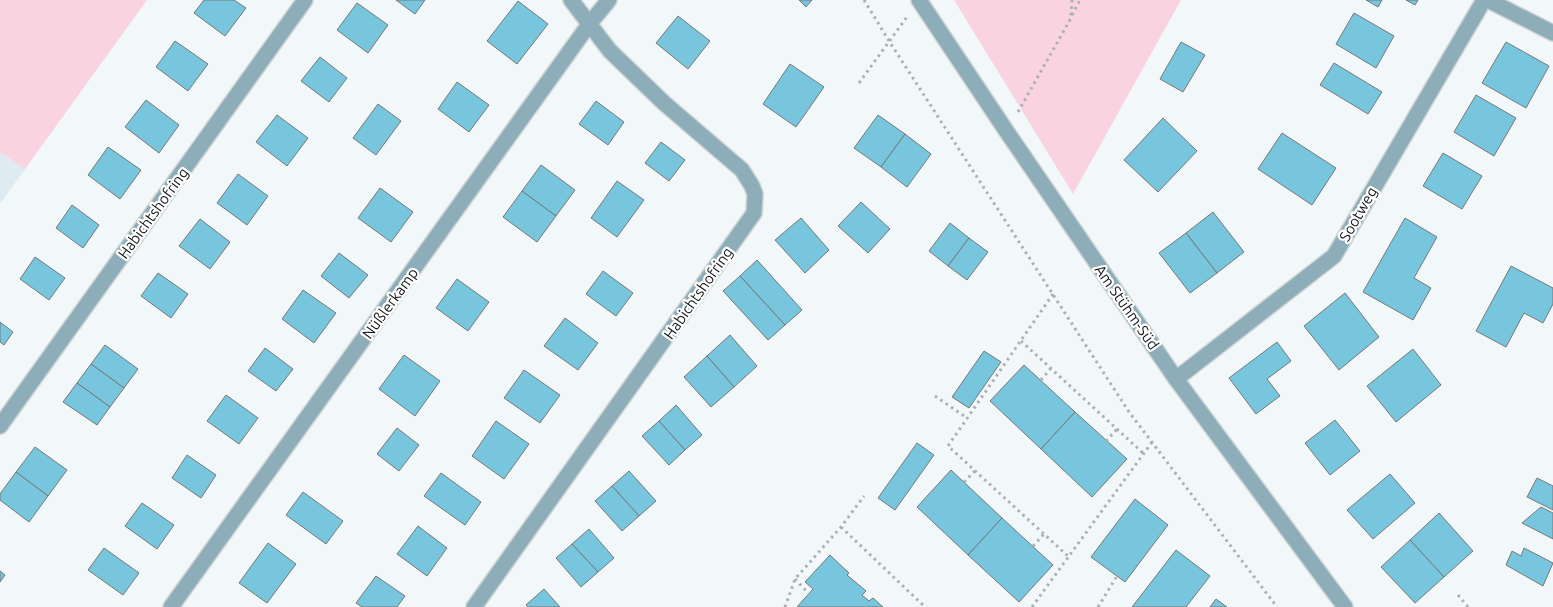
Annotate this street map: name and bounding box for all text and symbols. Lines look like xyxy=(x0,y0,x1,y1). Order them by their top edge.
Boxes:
street label: Habichtshofring xyxy=(114,164,192,262)
street label: Sootweg xyxy=(1336,184,1380,244)
street label: Habichtshofring xyxy=(660,244,736,342)
street label: Am Stühm-Süd xyxy=(1092,261,1162,353)
street label: Nüßlerkamp xyxy=(359,264,421,342)

